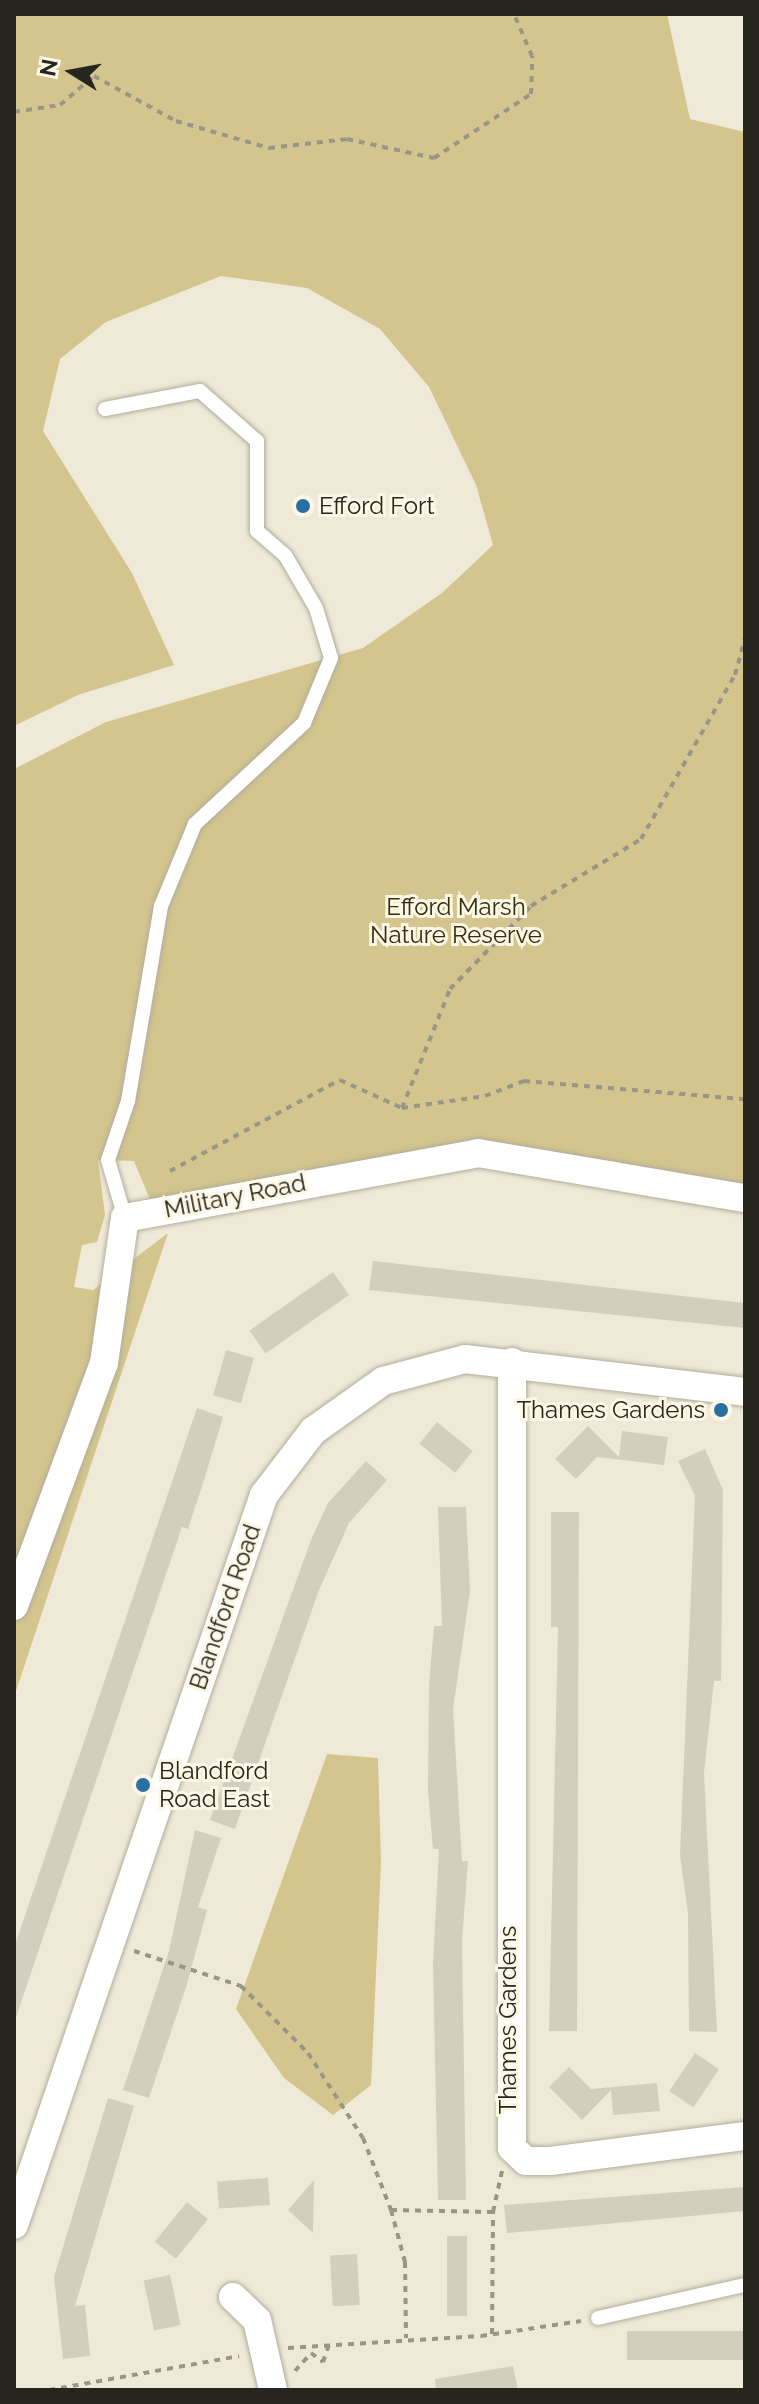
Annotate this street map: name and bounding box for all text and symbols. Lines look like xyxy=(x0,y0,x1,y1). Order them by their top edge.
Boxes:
north arrow xyxy=(32,32,112,112)
text: N xyxy=(34,57,63,78)
place label: Efford Fort xyxy=(319,492,434,520)
marker: Efford Fort xyxy=(294,497,312,515)
park label: Efford Marsh Nature Reserve xyxy=(370,893,542,949)
street label: Military Road xyxy=(161,1168,309,1224)
place label: Thames Gardens xyxy=(516,1396,705,1424)
marker: Thames Gardens xyxy=(712,1401,730,1419)
street label: Blandford Road xyxy=(183,1521,267,1693)
place label: Blandford Road East xyxy=(159,1757,270,1813)
marker: Blandford Road East xyxy=(134,1776,152,1794)
street label: Thames Gardens xyxy=(494,1926,522,2114)

